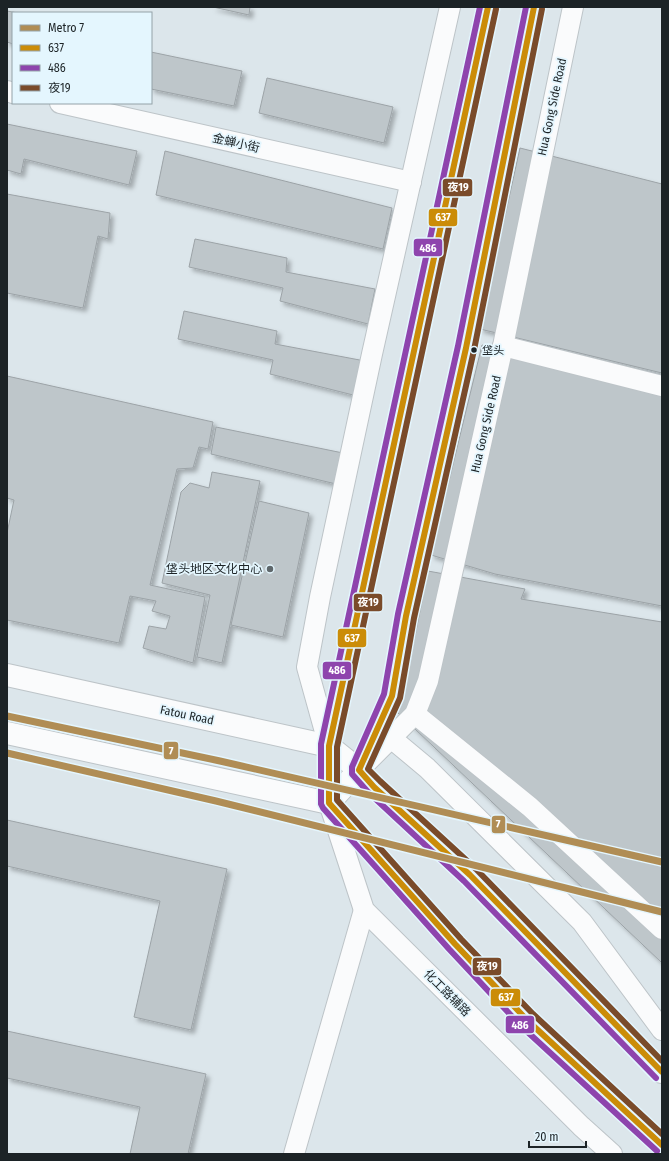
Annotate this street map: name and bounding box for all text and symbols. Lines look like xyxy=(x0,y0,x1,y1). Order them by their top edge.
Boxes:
legend xyxy=(12,12,152,104)
text: Metro 7 xyxy=(48,21,84,35)
text: 637 xyxy=(48,41,64,55)
street label: Hua Gong Side Road xyxy=(535,57,569,157)
text: 486 xyxy=(48,61,66,75)
text: 夜19 xyxy=(48,81,71,95)
street label: 金蝉小街 xyxy=(211,131,261,155)
line badge: 夜19 xyxy=(442,178,473,197)
text: 夜19 xyxy=(447,181,469,194)
line badge: 637 xyxy=(428,208,458,227)
text: 637 xyxy=(435,211,451,224)
line badge: 486 xyxy=(413,238,443,257)
text: 486 xyxy=(419,242,437,255)
place label: 垡头 xyxy=(482,344,504,357)
marker: 垡头 xyxy=(469,345,479,355)
street label: Hua Gong Side Road xyxy=(468,374,504,474)
place label: 垡头地区文化中心 xyxy=(166,562,262,576)
marker: 垡头地区文化中心 xyxy=(265,564,275,574)
line badge: 夜19 xyxy=(353,593,383,612)
text: 夜19 xyxy=(357,596,379,609)
line badge: 637 xyxy=(337,628,367,648)
text: 637 xyxy=(344,632,360,645)
line badge: 486 xyxy=(322,661,352,680)
text: 486 xyxy=(328,664,346,677)
street label: Fatou Road xyxy=(159,702,215,728)
line badge: 7 xyxy=(163,741,179,760)
text: 7 xyxy=(169,745,174,758)
line badge: 7 xyxy=(491,815,506,834)
text: 7 xyxy=(496,818,501,831)
line badge: 夜19 xyxy=(472,957,502,976)
text: 夜19 xyxy=(476,960,498,973)
street label: 化工路辅路 xyxy=(421,967,473,1019)
line badge: 637 xyxy=(490,988,521,1007)
text: 637 xyxy=(498,991,514,1004)
line badge: 486 xyxy=(505,1015,535,1034)
text: 486 xyxy=(511,1019,529,1032)
scale bar xyxy=(529,1123,586,1149)
text: 20 m xyxy=(535,1130,559,1144)

